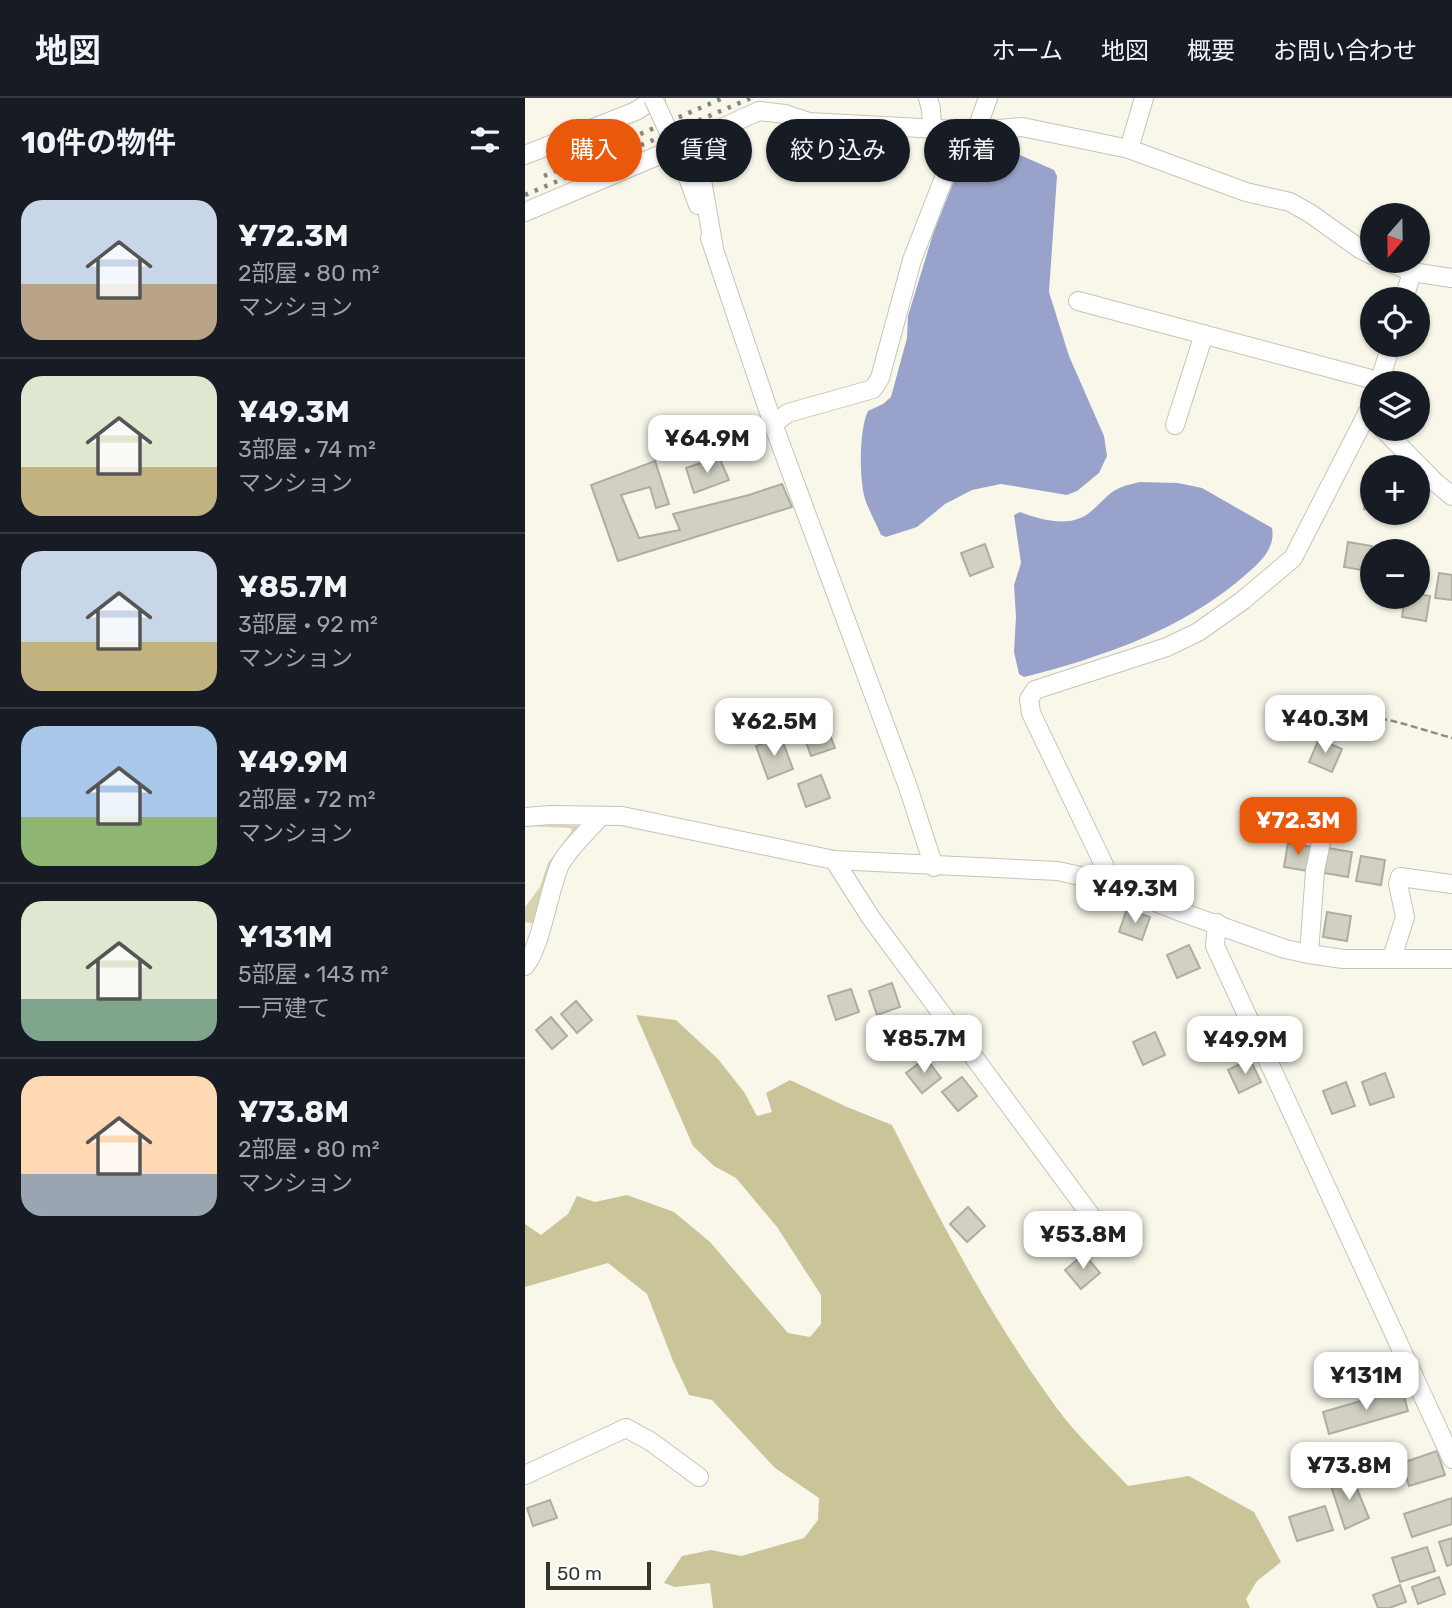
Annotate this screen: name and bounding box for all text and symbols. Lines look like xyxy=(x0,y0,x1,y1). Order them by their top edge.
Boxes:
text: 地図 xyxy=(35,31,101,70)
text: ホーム xyxy=(992,37,1063,65)
text: 地図 xyxy=(1101,37,1149,65)
text: 概要 xyxy=(1187,37,1235,65)
text: お問い合わせ xyxy=(1273,37,1417,65)
chip: 購入 xyxy=(546,119,642,182)
chip: 賃貸 xyxy=(656,119,752,182)
chip: 絞り込み xyxy=(766,119,910,182)
chip: 新着 xyxy=(924,119,1020,182)
icon: filters xyxy=(466,121,504,159)
text: 10件の物件 xyxy=(21,125,176,161)
north arrow xyxy=(1360,203,1430,273)
map controls xyxy=(1360,203,1430,609)
text: ¥72.3M xyxy=(238,218,349,254)
icon: home xyxy=(77,228,161,312)
text: 2部屋 · 80 m² xyxy=(238,259,380,287)
button: locate xyxy=(1360,287,1430,357)
text: マンション xyxy=(238,293,353,321)
button: layers xyxy=(1360,371,1430,441)
text: ¥49.3M xyxy=(238,394,350,430)
icon: home xyxy=(77,404,161,488)
pin: ¥64.9M xyxy=(650,416,764,475)
text: ¥64.9M xyxy=(664,424,750,452)
text: 3部屋 · 74 m² xyxy=(238,435,376,463)
button: + xyxy=(1360,455,1430,525)
text: マンション xyxy=(238,469,353,497)
button: − xyxy=(1360,539,1430,609)
text: ¥85.7M xyxy=(238,569,348,605)
icon: home xyxy=(77,579,161,663)
text: 3部屋 · 92 m² xyxy=(238,610,378,638)
text: マンション xyxy=(238,644,353,672)
pin: ¥40.3M xyxy=(1268,696,1382,755)
pin: ¥62.5M xyxy=(717,698,831,758)
text: ¥40.3M xyxy=(1281,704,1369,732)
text: ¥62.5M xyxy=(731,707,817,735)
text: ¥49.9M xyxy=(238,744,348,780)
icon: home xyxy=(77,754,161,838)
text: 2部屋 · 72 m² xyxy=(238,785,376,813)
pin: ¥72.3M xyxy=(1241,798,1355,857)
text: ¥72.3M xyxy=(1256,806,1340,834)
text: マンション xyxy=(238,819,353,847)
pin: ¥49.3M xyxy=(1078,866,1192,925)
text: ¥49.3M xyxy=(1092,874,1178,902)
text: ¥131M xyxy=(238,919,333,955)
icon: home xyxy=(77,929,161,1013)
text: 5部屋 · 143 m² xyxy=(238,960,388,988)
text: 一戸建て xyxy=(238,994,330,1022)
pin: ¥85.7M xyxy=(867,1016,981,1075)
pin: ¥49.9M xyxy=(1188,1016,1302,1076)
text: ¥85.7M xyxy=(882,1024,966,1052)
text: ¥49.9M xyxy=(1203,1025,1287,1053)
text: ¥73.8M xyxy=(238,1094,349,1130)
icon: home xyxy=(77,1104,161,1188)
text: 2部屋 · 80 m² xyxy=(238,1135,380,1163)
text: マンション xyxy=(238,1169,353,1197)
pin: ¥53.8M xyxy=(1026,1212,1140,1271)
text: ¥53.8M xyxy=(1040,1220,1126,1248)
pin: ¥131M xyxy=(1317,1352,1415,1412)
text: ¥131M xyxy=(1330,1361,1402,1389)
pin: ¥73.8M xyxy=(1292,1442,1406,1502)
text: ¥73.8M xyxy=(1306,1451,1392,1479)
scale bar xyxy=(546,1559,651,1591)
text: 50 m xyxy=(557,1562,602,1585)

